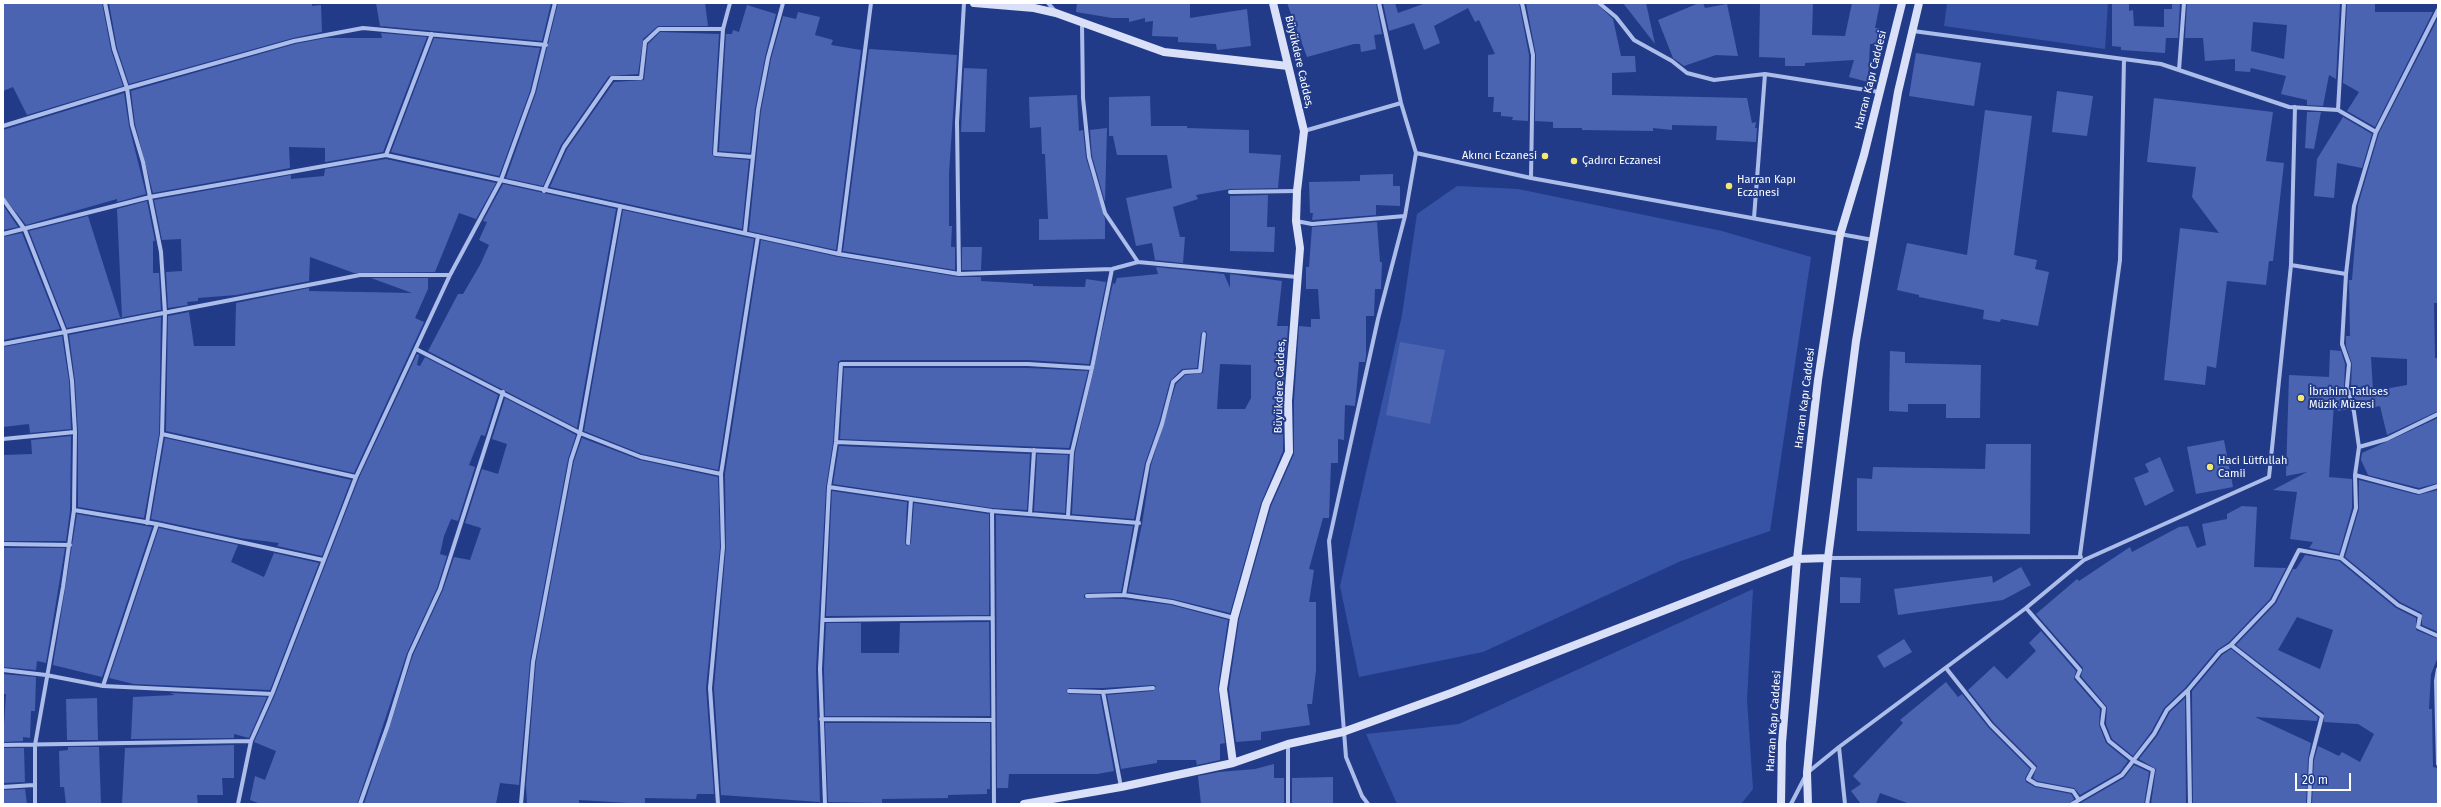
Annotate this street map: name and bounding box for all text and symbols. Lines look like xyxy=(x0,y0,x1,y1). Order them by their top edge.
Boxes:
street label: Büyükdere Caddes, xyxy=(1282,14,1316,110)
street label: Harran Kapı Caddesi xyxy=(1852,29,1890,131)
place label: Akıncı Eczanesi xyxy=(1462,149,1537,163)
marker: Akıncı Eczanesi xyxy=(1540,151,1550,161)
place label: Çadırcı Eczanesi xyxy=(1582,154,1661,168)
marker: Çadırcı Eczanesi xyxy=(1569,156,1579,166)
place label: Harran Kapı Eczanesi xyxy=(1737,173,1796,199)
marker: Harran Kapı Eczanesi xyxy=(1724,181,1734,191)
street label: Büyükdere Caddes, xyxy=(1272,338,1288,434)
street label: Harran Kapı Caddesi xyxy=(1792,347,1818,449)
place label: İbrahim Tatlıses Müzik Müzesi xyxy=(2309,385,2388,411)
marker: İbrahim Tatlıses Müzik Müzesi xyxy=(2296,393,2306,403)
place label: Haci Lütfullah Camii xyxy=(2218,454,2287,480)
marker: Haci Lütfullah Camii xyxy=(2205,462,2215,472)
street label: Harran Kapı Caddesi xyxy=(1764,670,1784,772)
scale bar xyxy=(2297,765,2353,791)
text: 20 m xyxy=(2302,773,2328,787)

